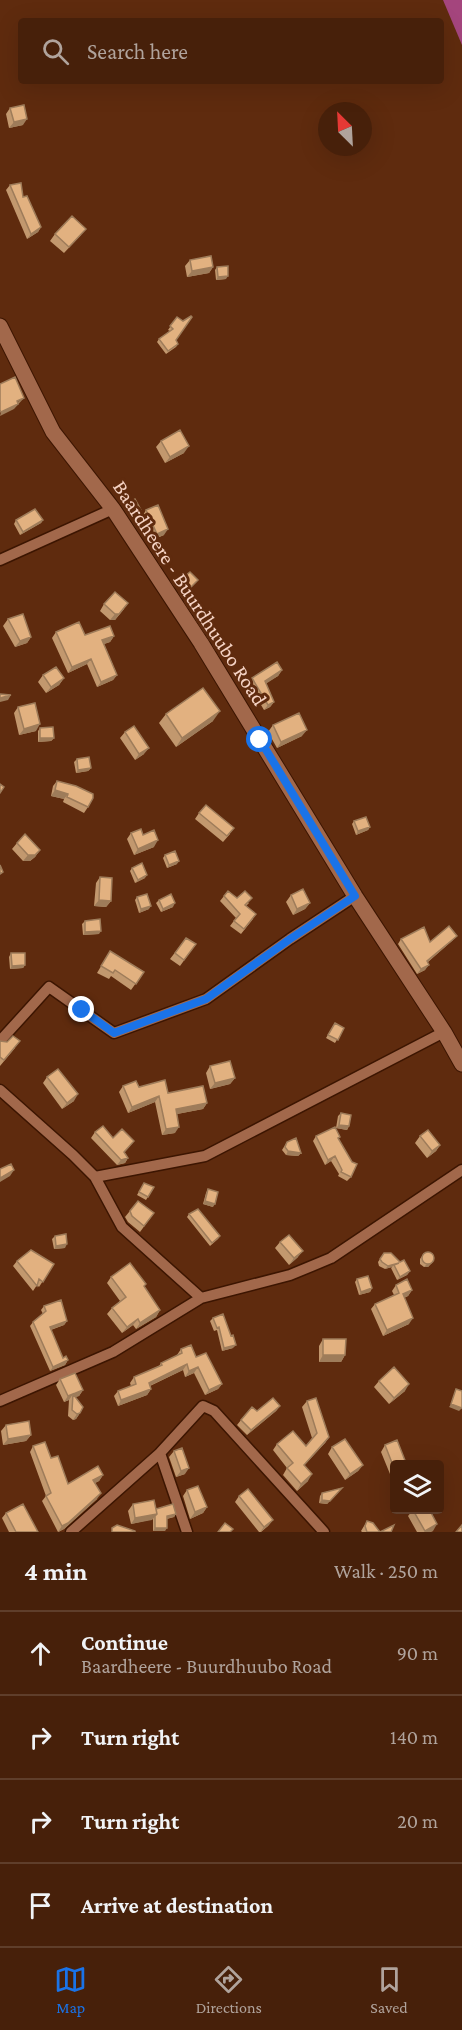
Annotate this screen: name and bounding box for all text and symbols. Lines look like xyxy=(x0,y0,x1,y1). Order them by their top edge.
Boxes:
search box xyxy=(18,18,444,84)
icon: search xyxy=(39,35,72,68)
text: Search here xyxy=(87,39,188,64)
north arrow xyxy=(318,102,372,156)
street label: Baardheere - Buurdhuubo Road xyxy=(108,476,272,710)
route start xyxy=(246,726,272,752)
route end xyxy=(68,996,94,1022)
map controls xyxy=(390,1460,444,1514)
button: layers xyxy=(390,1460,444,1514)
text: 4 min xyxy=(24,1557,88,1586)
text: Walk · 250 m xyxy=(334,1560,438,1582)
text: Continue xyxy=(81,1630,168,1655)
icon: ahead xyxy=(24,1637,57,1670)
text: 90 m xyxy=(397,1642,438,1664)
text: Baardheere - Buurdhuubo Road xyxy=(81,1655,332,1677)
icon: right xyxy=(24,1721,57,1754)
text: Turn right xyxy=(81,1725,179,1750)
text: 140 m xyxy=(390,1726,438,1748)
icon: right xyxy=(24,1805,57,1838)
text: Turn right xyxy=(81,1809,179,1834)
text: 20 m xyxy=(397,1810,438,1832)
icon: arrive xyxy=(24,1889,57,1922)
text: Arrive at destination xyxy=(81,1893,273,1918)
tab: Map xyxy=(54,1963,87,2016)
tab: Directions xyxy=(196,1963,262,2016)
tab: Saved xyxy=(370,1963,408,2016)

